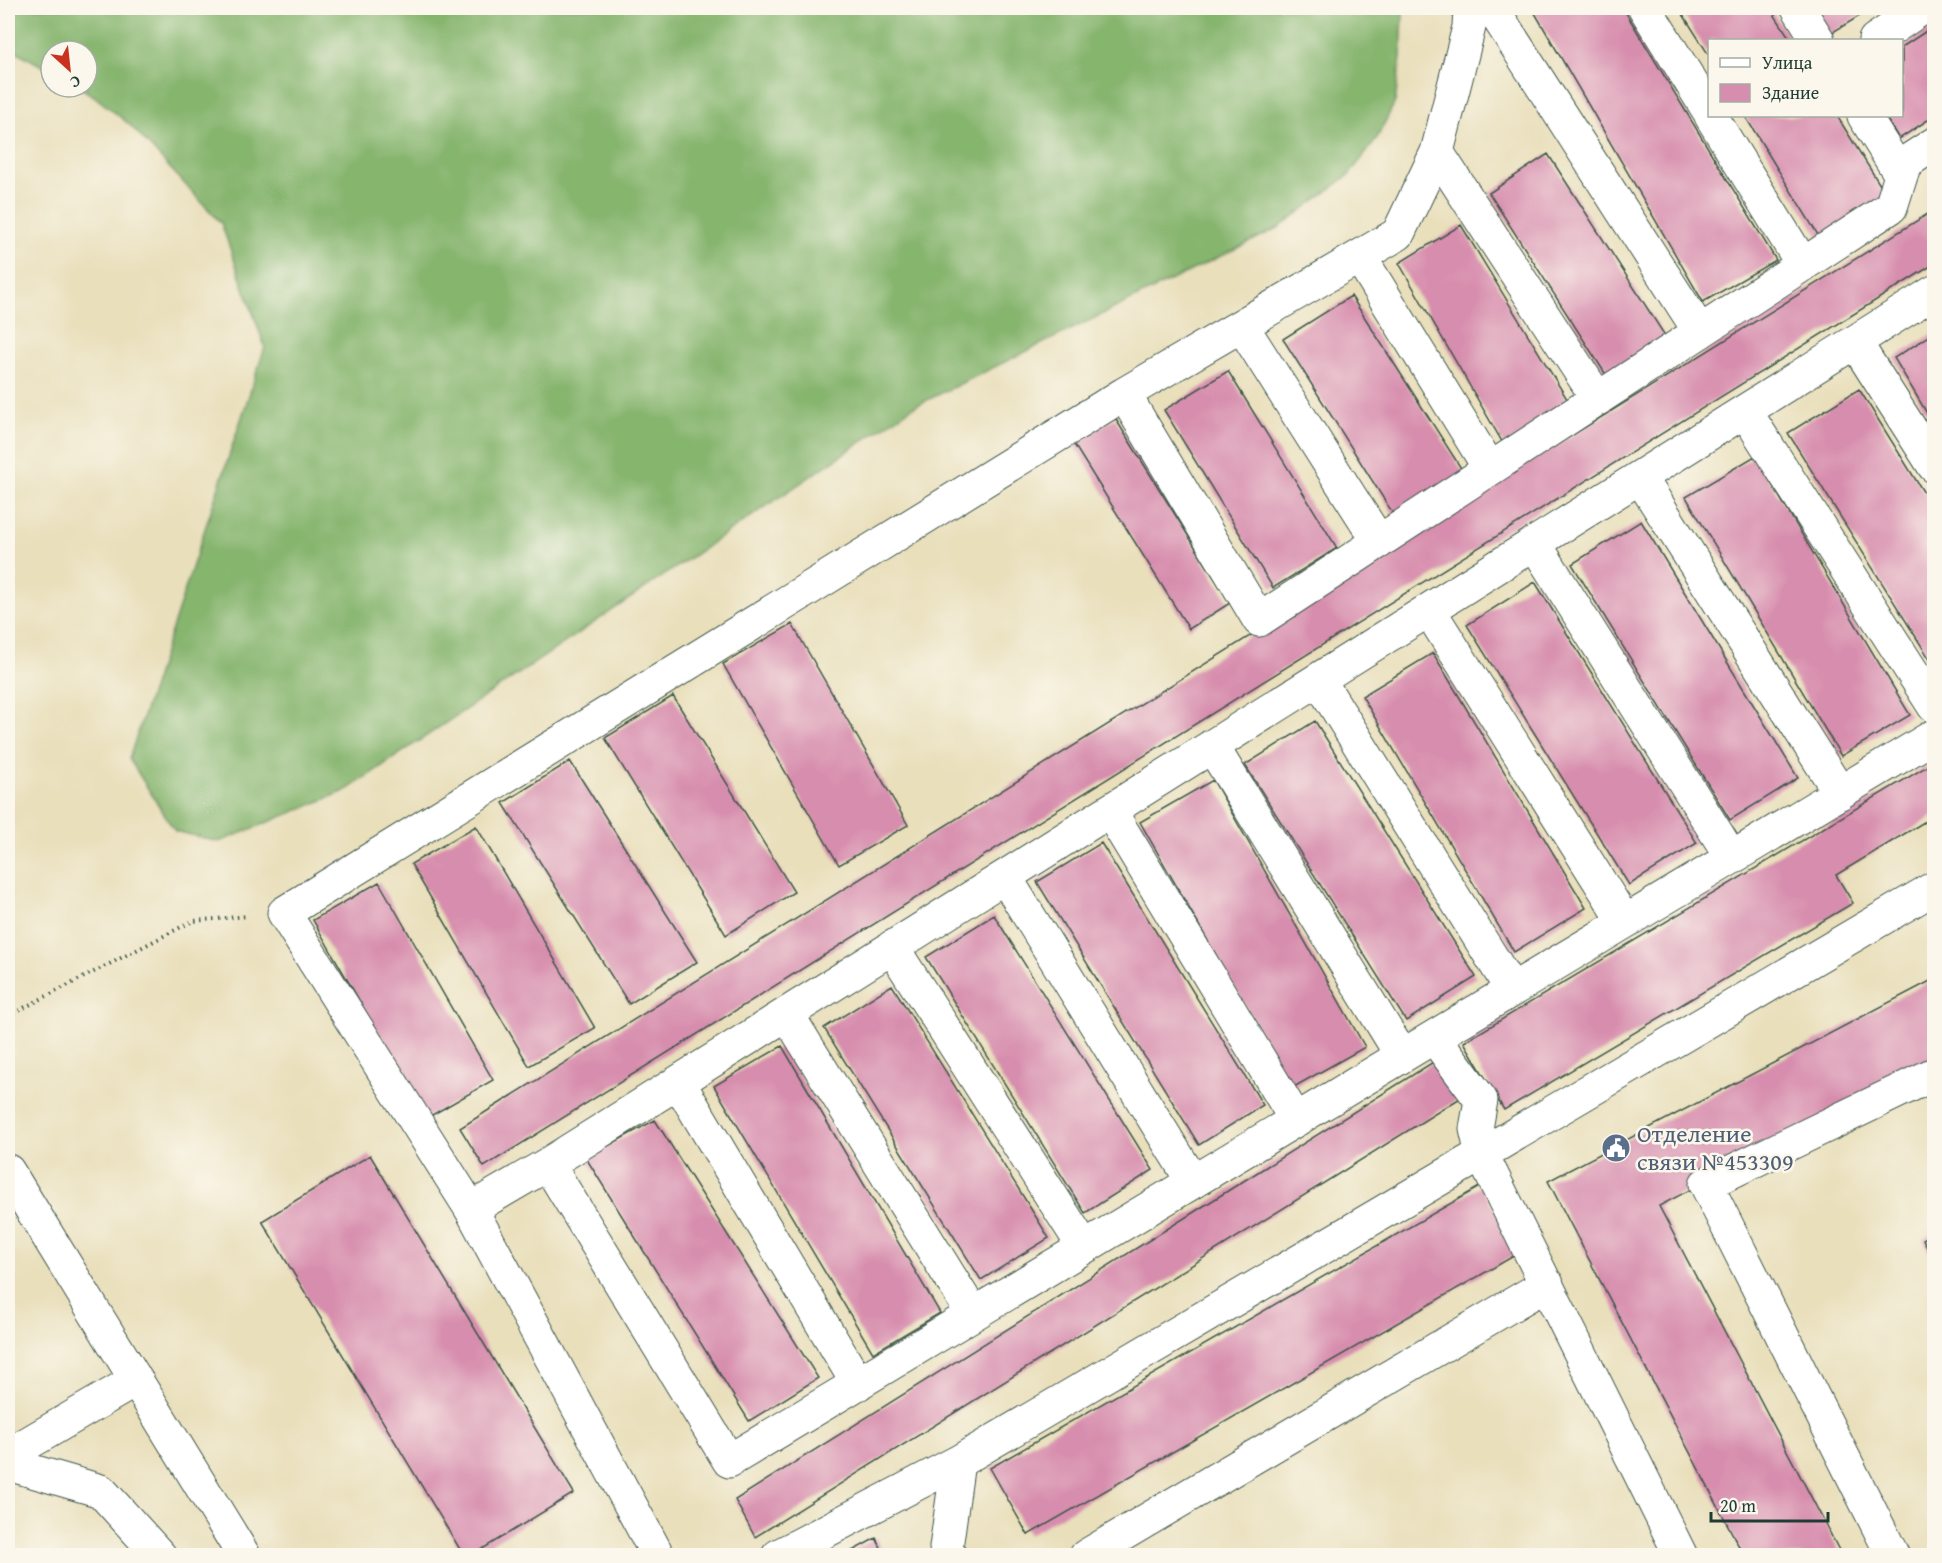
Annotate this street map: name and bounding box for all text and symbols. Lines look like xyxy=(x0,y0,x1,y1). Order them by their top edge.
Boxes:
north arrow xyxy=(39,39,99,99)
legend xyxy=(1708,39,1903,117)
text: Улица xyxy=(1762,49,1813,76)
text: С xyxy=(66,70,85,95)
text: Здание xyxy=(1762,79,1819,106)
place label: Отделение связи №453309 xyxy=(1637,1116,1793,1179)
public building icon: Отделение связи №453309 xyxy=(1600,1132,1632,1164)
scale bar xyxy=(1711,1485,1828,1523)
text: 20 m xyxy=(1720,1492,1756,1519)

